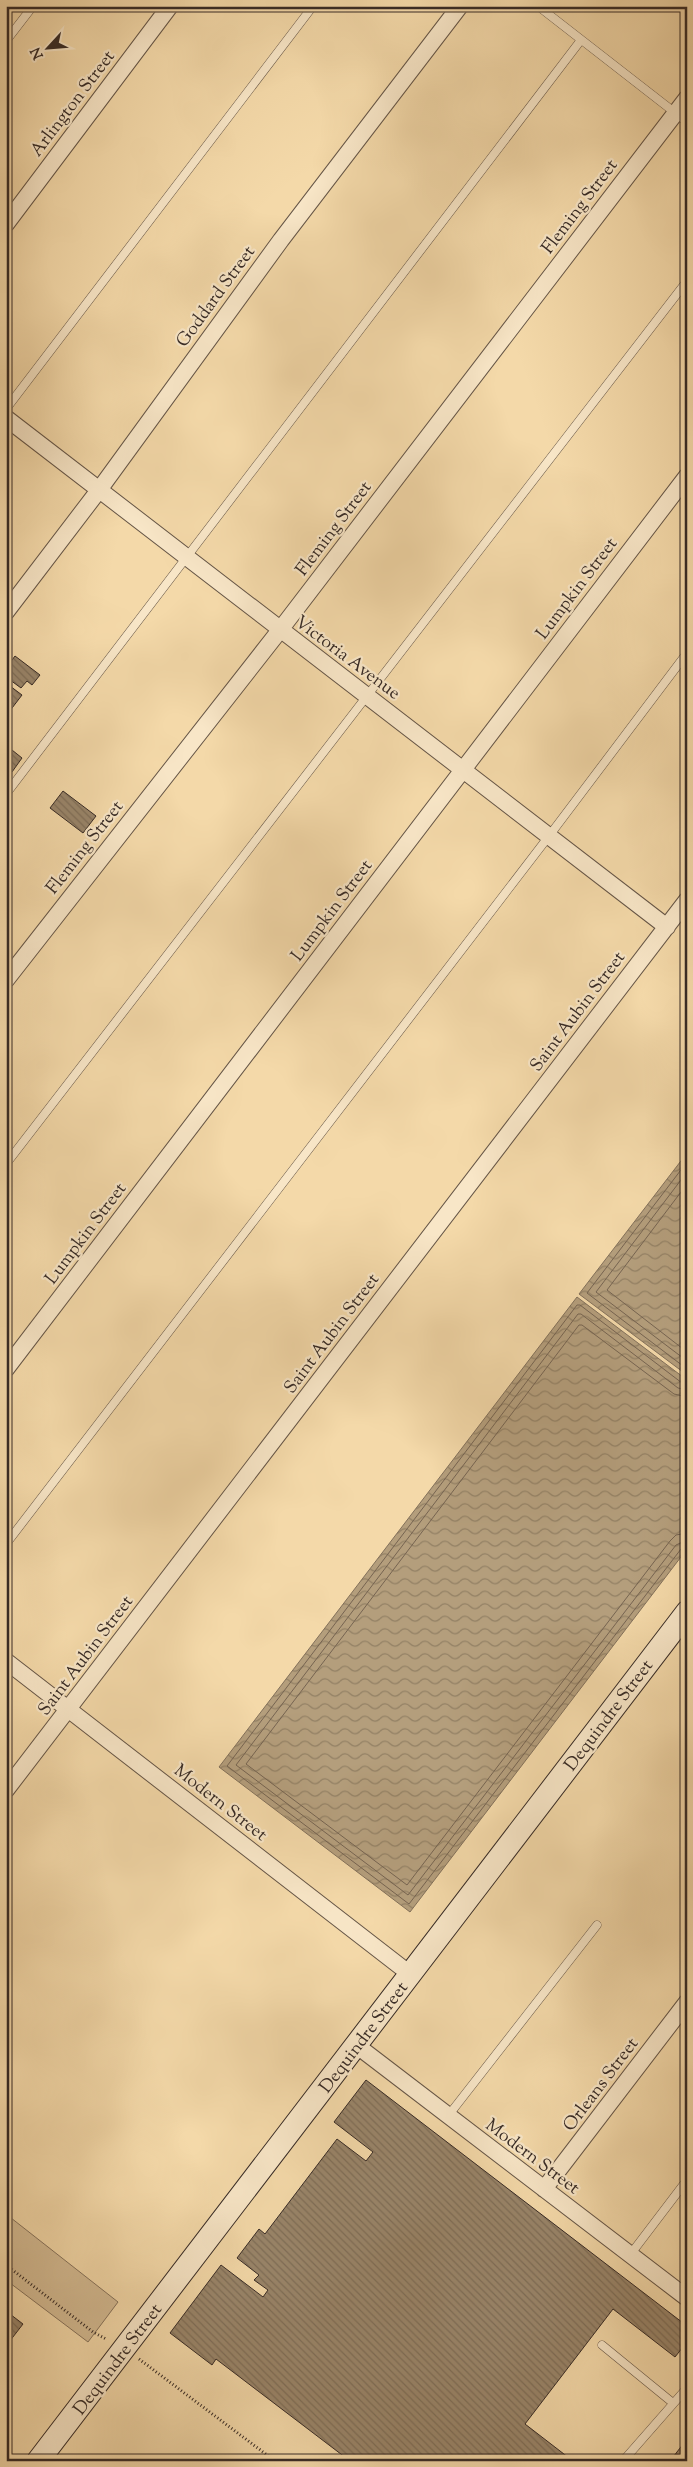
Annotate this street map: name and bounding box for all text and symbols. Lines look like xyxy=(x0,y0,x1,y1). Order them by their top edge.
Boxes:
north arrow xyxy=(22,22,72,72)
text: N xyxy=(27,43,50,62)
street label: Arlington Street xyxy=(25,46,122,163)
street label: Fleming Street xyxy=(536,154,625,260)
street label: Goddard Street xyxy=(171,241,262,353)
street label: Fleming Street xyxy=(290,476,379,582)
street label: Lumpkin Street xyxy=(531,533,625,646)
street label: Victoria Avenue xyxy=(288,610,405,707)
street label: Fleming Street xyxy=(41,796,131,901)
street label: Lumpkin Street xyxy=(286,855,380,968)
street label: Saint Aubin Street xyxy=(525,947,633,1078)
street label: Lumpkin Street xyxy=(40,1178,134,1291)
street label: Saint Aubin Street xyxy=(279,1269,387,1400)
street label: Saint Aubin Street xyxy=(33,1591,141,1722)
street label: Dequindre Street xyxy=(559,1655,660,1777)
street label: Modern Street xyxy=(168,1759,272,1848)
street label: Dequindre Street xyxy=(314,1977,415,2099)
street label: Orleans Street xyxy=(558,2033,646,2138)
street label: Modern Street xyxy=(479,2113,584,2202)
street label: Dequindre Street xyxy=(68,2299,169,2421)

